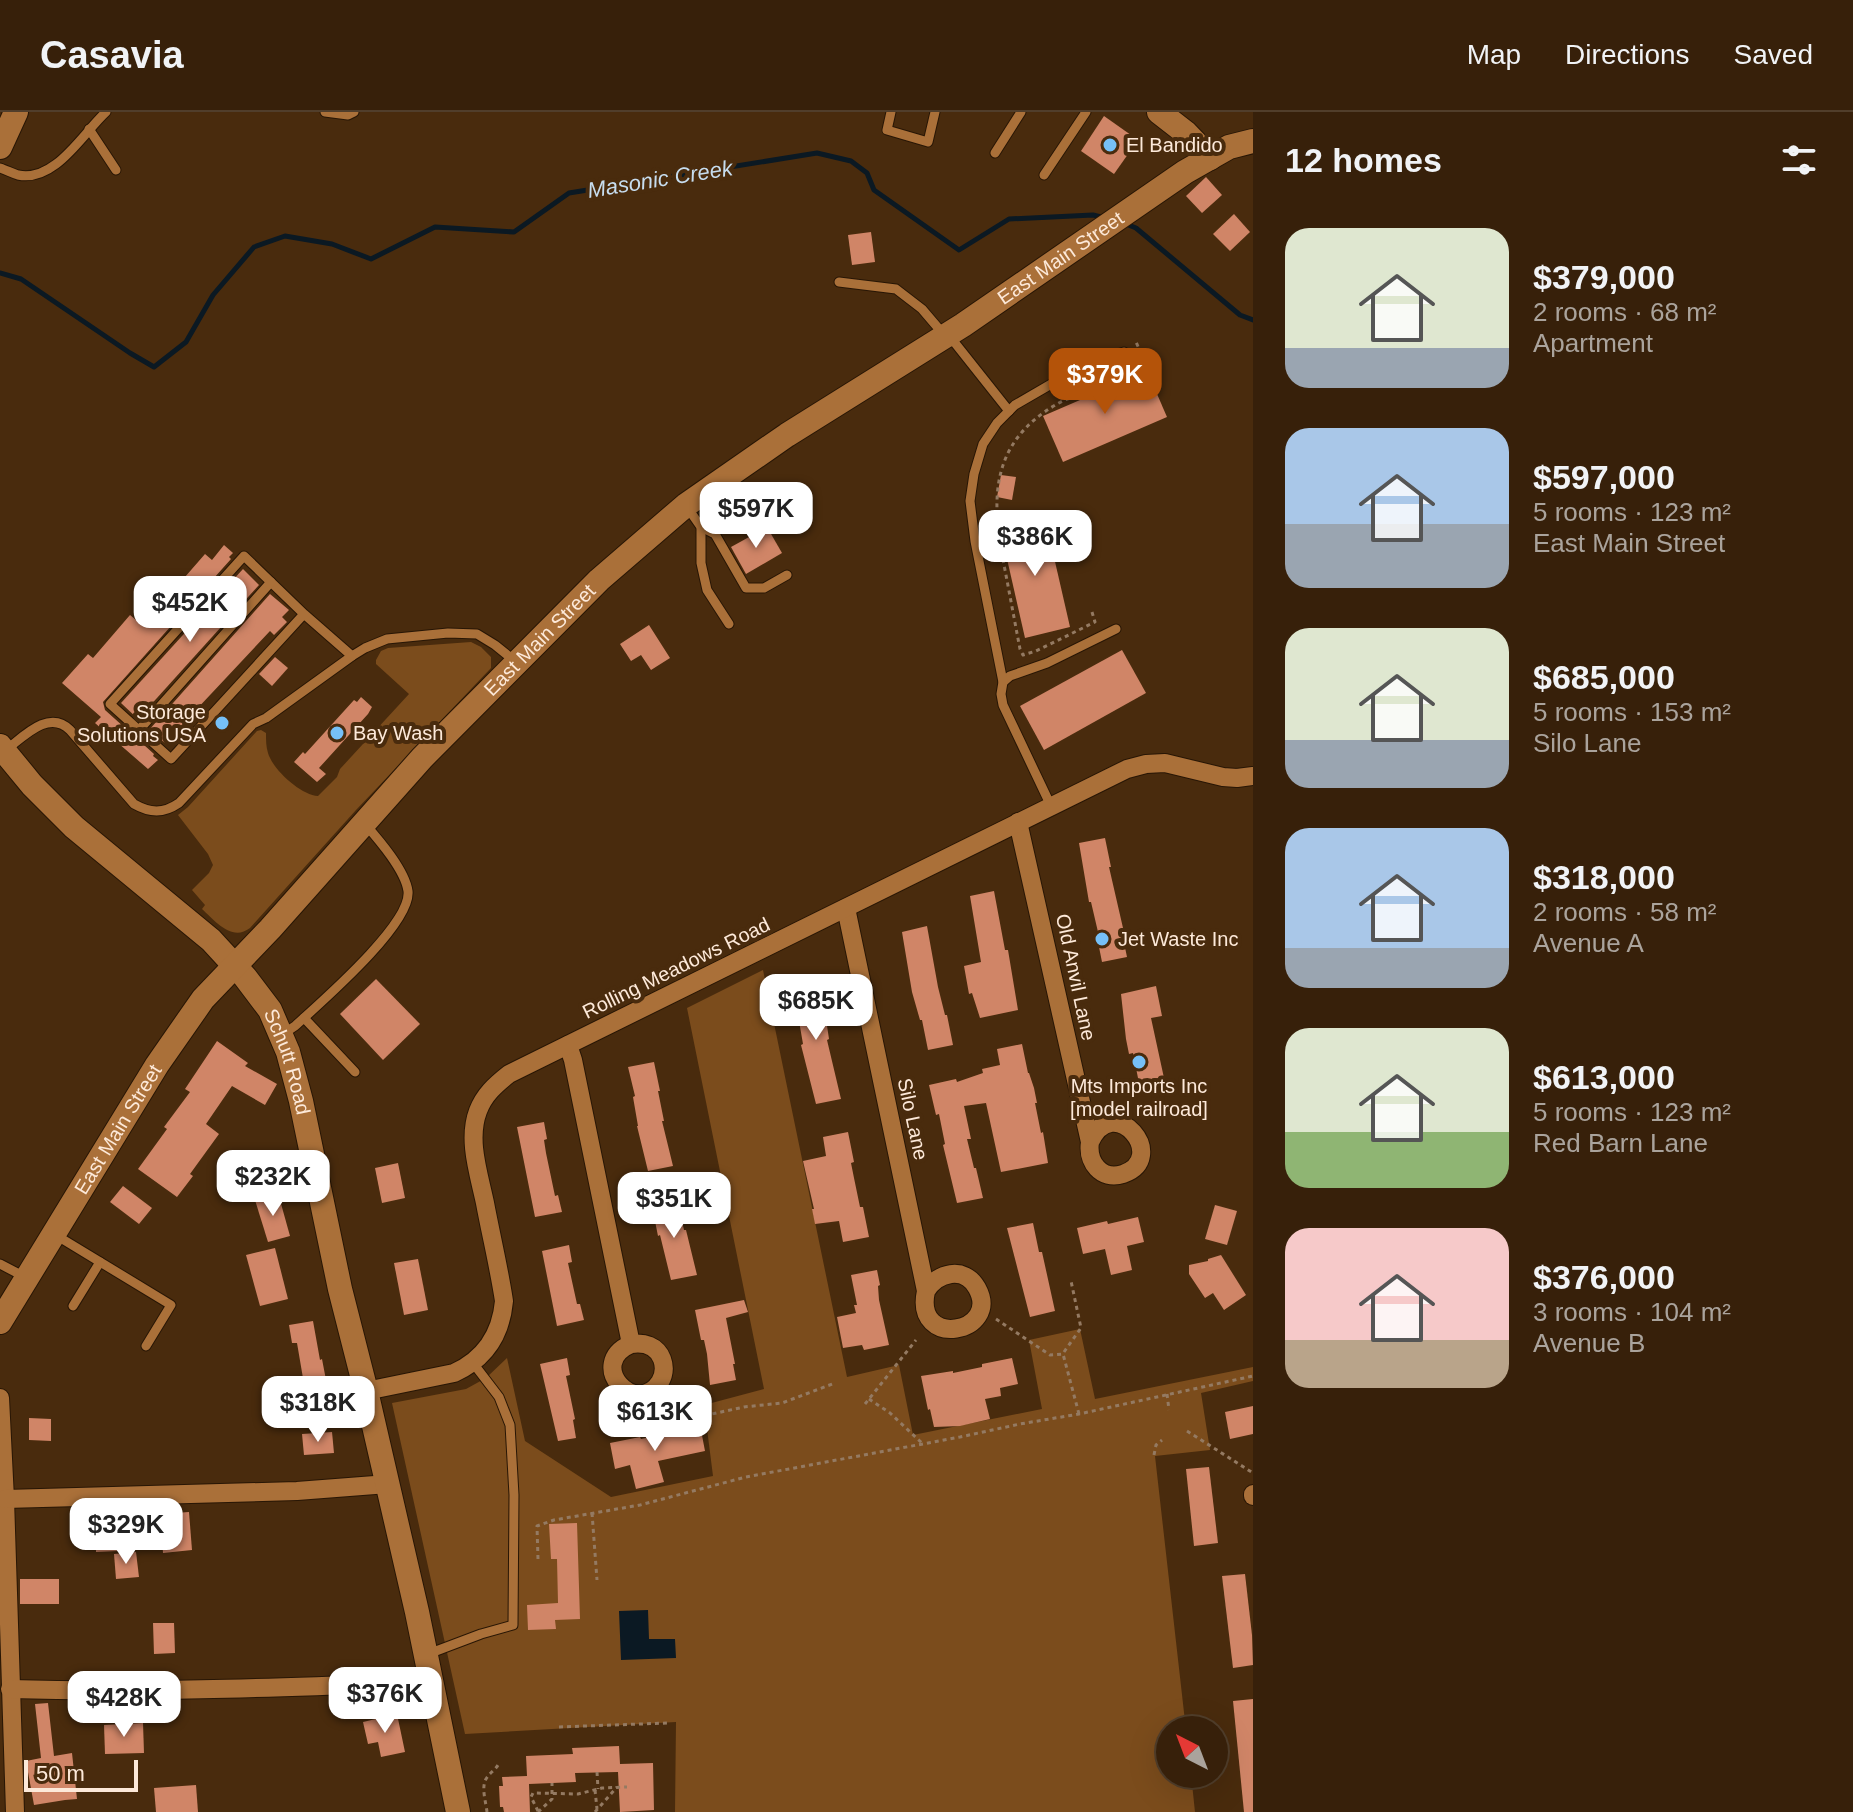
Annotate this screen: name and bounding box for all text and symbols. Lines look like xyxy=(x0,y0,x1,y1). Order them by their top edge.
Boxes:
text: Casavia xyxy=(40,34,184,76)
text: Map xyxy=(1467,39,1521,70)
text: Directions xyxy=(1565,39,1690,70)
text: Saved xyxy=(1734,39,1813,70)
place label: El Bandido xyxy=(1126,134,1223,156)
marker: El Bandido xyxy=(1101,136,1119,154)
icon: filters xyxy=(1777,138,1821,182)
text: 12 homes xyxy=(1285,141,1442,179)
water label: Masonic Creek xyxy=(586,155,735,203)
street label: East Main Street xyxy=(993,207,1128,309)
text: $379,000 xyxy=(1533,258,1675,296)
icon: home xyxy=(1349,260,1445,356)
text: 2 rooms · 68 m² xyxy=(1533,297,1717,327)
text: Apartment xyxy=(1533,328,1653,358)
pin: $379K xyxy=(1049,348,1161,416)
text: $379K xyxy=(1067,359,1143,389)
text: $597,000 xyxy=(1533,458,1675,496)
icon: home xyxy=(1349,460,1445,556)
pin: $597K xyxy=(700,482,812,550)
text: $597K xyxy=(718,493,794,523)
text: 5 rooms · 123 m² xyxy=(1533,497,1731,527)
pin: $386K xyxy=(979,510,1091,578)
text: $386K xyxy=(997,521,1073,551)
text: East Main Street xyxy=(1533,528,1725,558)
pin: $452K xyxy=(134,576,246,644)
street label: East Main Street xyxy=(480,579,600,700)
text: $452K xyxy=(152,587,228,617)
text: $685,000 xyxy=(1533,658,1675,696)
icon: home xyxy=(1349,660,1445,756)
text: 5 rooms · 153 m² xyxy=(1533,697,1731,727)
place label: Storage Solutions USA xyxy=(77,701,207,746)
marker: Storage Solutions USA xyxy=(213,714,231,732)
place label: Bay Wash xyxy=(353,722,443,744)
marker: Bay Wash xyxy=(328,724,346,742)
text: Silo Lane xyxy=(1533,728,1641,758)
text: $318,000 xyxy=(1533,858,1675,896)
icon: home xyxy=(1349,860,1445,956)
text: 2 rooms · 58 m² xyxy=(1533,897,1717,927)
street label: Old Anvil Lane xyxy=(1052,912,1100,1042)
street label: Rolling Meadows Road xyxy=(579,913,773,1023)
place label: Jet Waste Inc xyxy=(1118,928,1238,950)
text: Avenue A xyxy=(1533,928,1644,958)
marker: Jet Waste Inc xyxy=(1093,930,1111,948)
pin: $685K xyxy=(760,974,872,1042)
text: $685K xyxy=(778,985,854,1015)
street label: Schutt Road xyxy=(260,1006,315,1117)
marker: Mts Imports Inc [model railroad] xyxy=(1130,1053,1148,1071)
text: $613,000 xyxy=(1533,1058,1675,1096)
street label: East Main Street xyxy=(70,1060,166,1198)
icon: home xyxy=(1349,1060,1445,1156)
place label: Mts Imports Inc [model railroad] xyxy=(1070,1075,1208,1120)
street label: Silo Lane xyxy=(894,1076,932,1162)
text: 5 rooms · 123 m² xyxy=(1533,1097,1731,1127)
text: Red Barn Lane xyxy=(1533,1128,1708,1158)
pin: $232K xyxy=(217,1150,329,1218)
text: $232K xyxy=(235,1161,311,1191)
pin: $351K xyxy=(618,1172,730,1240)
text: $351K xyxy=(636,1183,712,1213)
text: $376,000 xyxy=(1533,1258,1675,1296)
icon: home xyxy=(1349,1260,1445,1356)
text: 3 rooms · 104 m² xyxy=(1533,1297,1731,1327)
text: Avenue B xyxy=(1533,1328,1645,1358)
pin: $318K xyxy=(262,1376,374,1444)
pin: $613K xyxy=(599,1385,711,1453)
text: $318K xyxy=(280,1387,356,1417)
text: $613K xyxy=(617,1396,693,1426)
pin: $329K xyxy=(70,1498,182,1566)
text: $329K xyxy=(88,1509,164,1539)
pin: $376K xyxy=(329,1667,441,1735)
pin: $428K xyxy=(68,1671,180,1739)
text: $376K xyxy=(347,1678,423,1708)
text: $428K xyxy=(86,1682,162,1712)
north arrow xyxy=(1156,1716,1228,1788)
map controls xyxy=(1156,1716,1228,1788)
scale bar xyxy=(24,1756,138,1792)
text: 50 m xyxy=(36,1761,85,1786)

